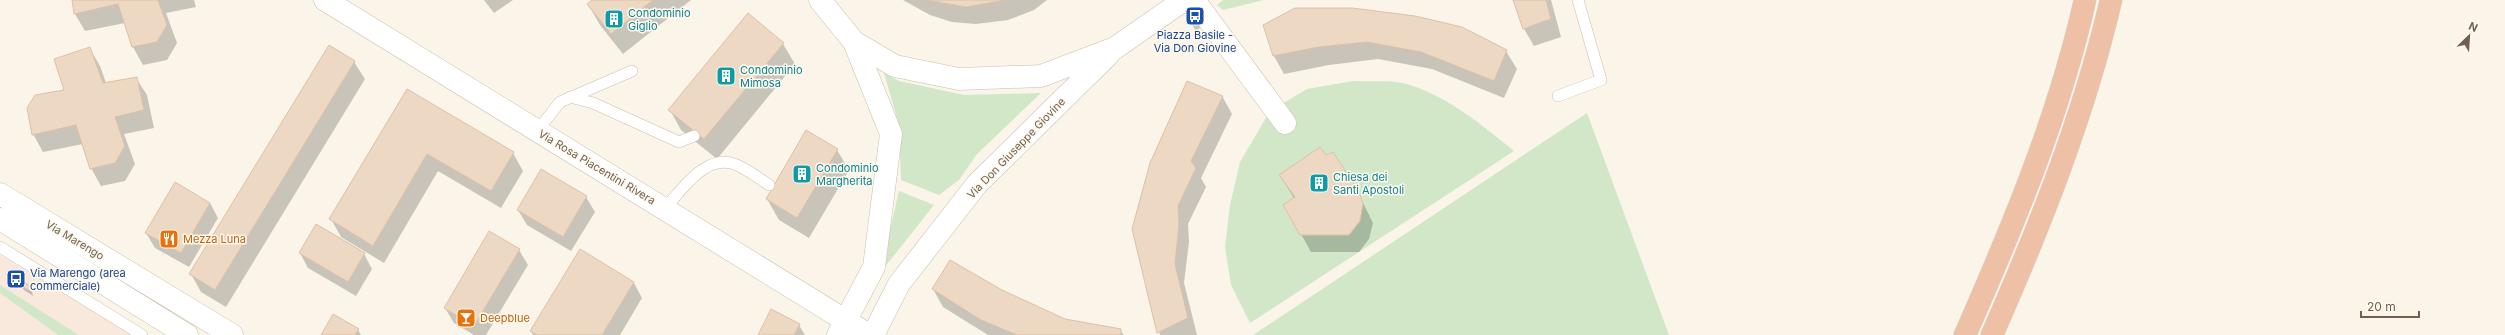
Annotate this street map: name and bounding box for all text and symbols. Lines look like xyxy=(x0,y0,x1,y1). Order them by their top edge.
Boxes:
bus stop icon: Piazza Basile - Via Don Giovine xyxy=(1184,5,1206,27)
place label: Condominio Giglio xyxy=(628,6,691,33)
building icon: Condominio Giglio xyxy=(603,8,625,30)
north arrow xyxy=(2449,16,2489,56)
text: N xyxy=(2466,19,2480,35)
place label: Piazza Basile - Via Don Giovine xyxy=(1154,28,1236,55)
place label: Condominio Mimosa xyxy=(740,63,803,90)
building icon: Condominio Mimosa xyxy=(715,65,737,87)
street label: Via Don Giuseppe Giovine xyxy=(964,94,1068,202)
street label: Via Rosa Piacentini Rivera xyxy=(536,126,658,208)
place label: Condominio Margherita xyxy=(816,161,879,188)
building icon: Condominio Margherita xyxy=(791,163,813,185)
place label: Chiesa dei Santi Apostoli xyxy=(1333,170,1404,197)
building icon: Chiesa dei Santi Apostoli xyxy=(1308,172,1330,194)
street label: Via Marengo xyxy=(43,217,107,263)
restaurant icon: Mezza Luna xyxy=(158,228,180,250)
place label: Mezza Luna xyxy=(183,232,246,246)
place label: Via Marengo (area commerciale) xyxy=(30,266,126,293)
bus stop icon: Via Marengo (area commerciale) xyxy=(5,268,27,290)
scale bar xyxy=(2361,293,2419,319)
text: 20 m xyxy=(2367,299,2396,314)
bar icon: Deepblue xyxy=(455,307,477,329)
place label: Deepblue xyxy=(480,311,530,325)

